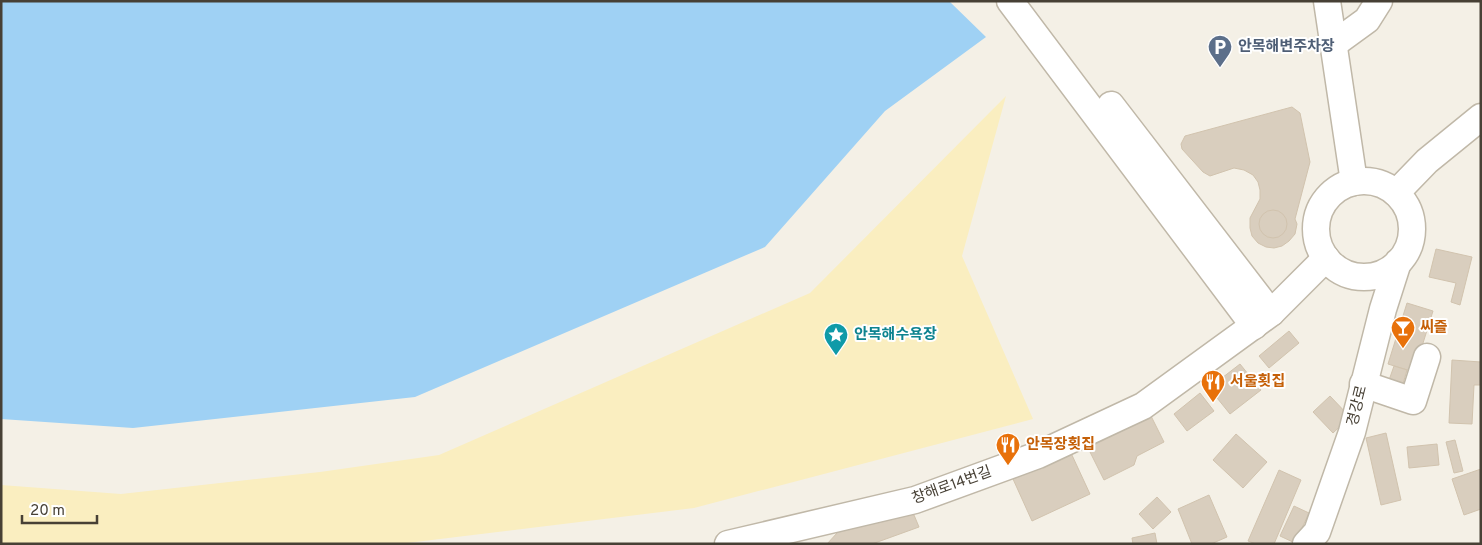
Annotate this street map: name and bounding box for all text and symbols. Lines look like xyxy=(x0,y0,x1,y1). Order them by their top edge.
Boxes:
parking icon: 안목해변주차장 xyxy=(1207,34,1233,68)
place label: 안목해변주차장 xyxy=(1238,38,1335,57)
bar icon: 씨즐 xyxy=(1390,315,1416,349)
place label: 씨즐 xyxy=(1420,319,1448,338)
place icon: 안목해수욕장 xyxy=(823,322,849,356)
place label: 안목해수욕장 xyxy=(854,326,937,345)
restaurant icon: 서울횟집 xyxy=(1200,369,1226,403)
place label: 서울횟집 xyxy=(1230,372,1285,392)
street label: 경강로 xyxy=(1344,384,1372,428)
restaurant icon: 안목장횟집 xyxy=(995,432,1021,466)
place label: 안목장횟집 xyxy=(1026,435,1095,455)
street label: 창해로14번길 xyxy=(909,463,995,509)
scale bar xyxy=(22,492,98,524)
text: 20 m xyxy=(30,502,65,521)

